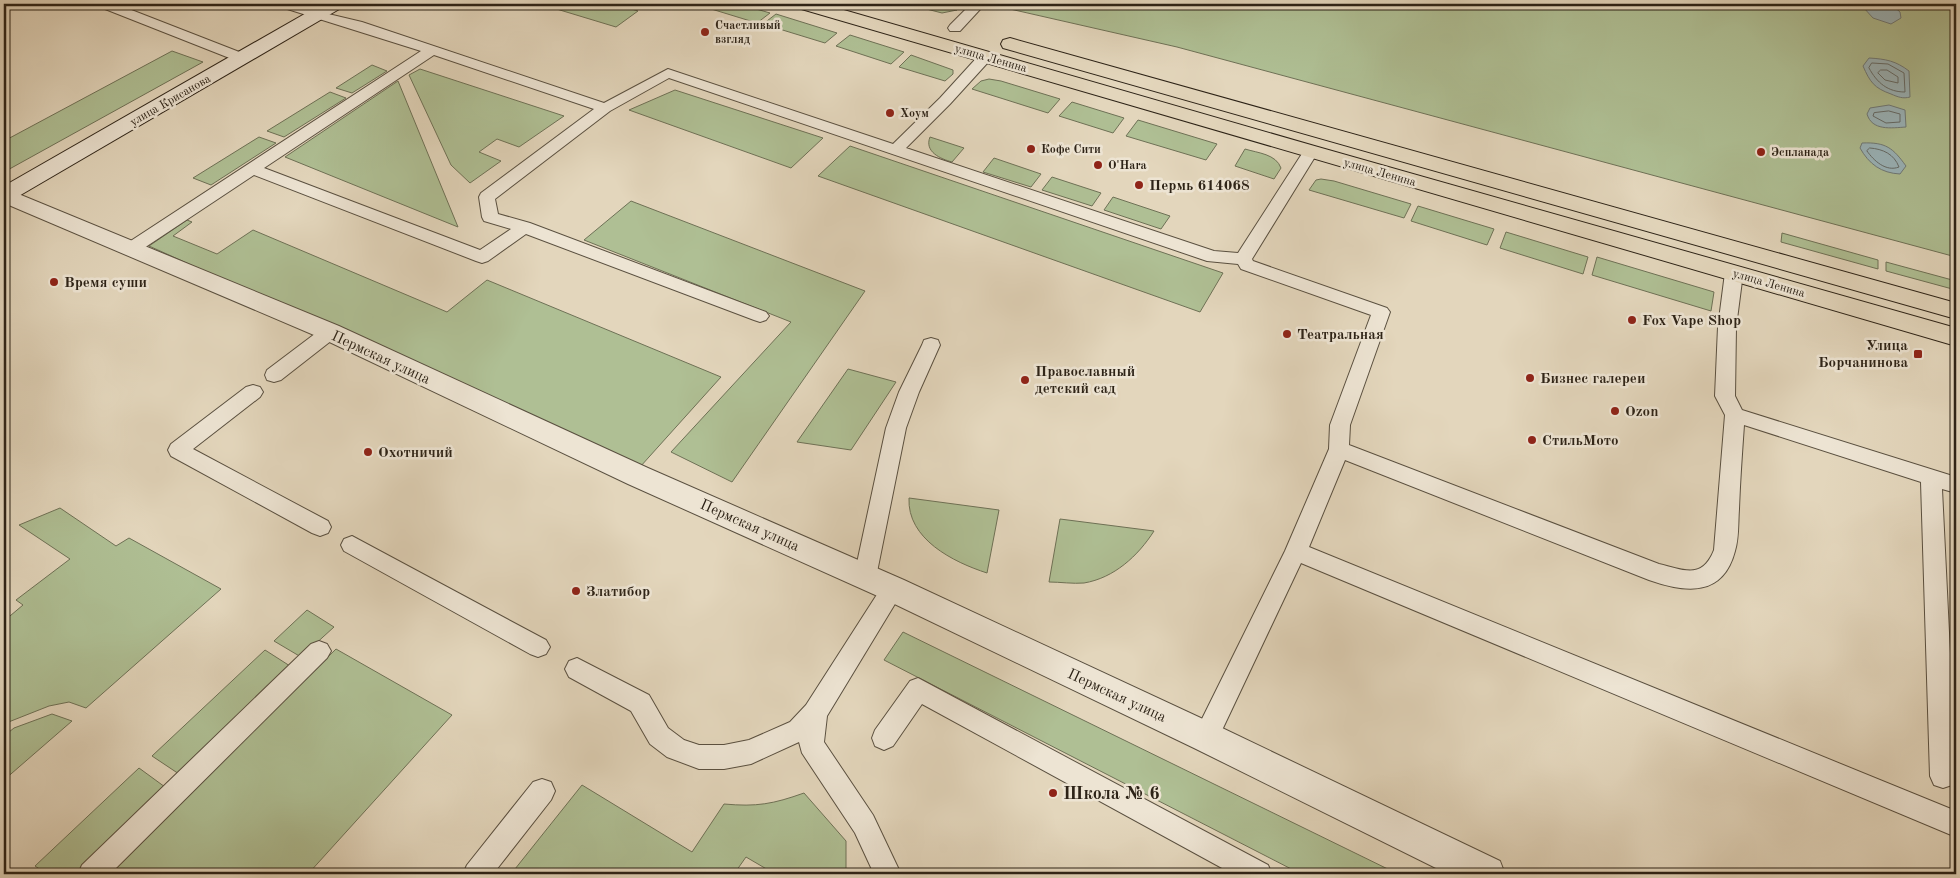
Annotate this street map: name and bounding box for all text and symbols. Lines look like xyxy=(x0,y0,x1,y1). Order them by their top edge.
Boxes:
place label: Счастливый взгляд xyxy=(715,20,781,46)
marker: Счастливый взгляд xyxy=(699,26,711,38)
street label: улица Ленина xyxy=(953,43,1028,75)
street label: улица Крисанова xyxy=(128,73,213,129)
marker: Хоум xyxy=(884,107,896,119)
place label: Хоум xyxy=(900,108,929,120)
marker: Кофе Сити xyxy=(1025,143,1037,155)
place label: Кофе Сити xyxy=(1041,144,1101,156)
marker: Эспланада xyxy=(1755,146,1767,158)
place label: Эспланада xyxy=(1771,147,1829,159)
street label: улица Ленина xyxy=(1342,157,1417,189)
marker: O'Hara xyxy=(1092,159,1104,171)
place label: O'Hara xyxy=(1108,160,1147,172)
marker: Пермь 614068 xyxy=(1133,179,1145,191)
place label: Пермь 614068 xyxy=(1149,179,1250,194)
street label: улица Ленина xyxy=(1731,268,1806,300)
marker: Время суши xyxy=(48,276,60,288)
place label: Время суши xyxy=(64,276,147,291)
marker: Fox Vape Shop xyxy=(1626,314,1638,326)
place label: Fox Vape Shop xyxy=(1642,314,1741,329)
marker: Театральная xyxy=(1281,328,1293,340)
place label: Театральная xyxy=(1297,328,1384,343)
street label: Пермская улица xyxy=(329,329,433,388)
place label: Улица Борчанинова xyxy=(1818,339,1908,371)
marker: Улица Борчанинова xyxy=(1912,348,1924,360)
place label: Православный детский сад xyxy=(1035,365,1135,397)
marker: Бизнес галереи xyxy=(1524,372,1536,384)
place label: Бизнес галереи xyxy=(1540,372,1645,387)
marker: Православный детский сад xyxy=(1019,374,1031,386)
marker: Ozon xyxy=(1609,405,1621,417)
place label: Ozon xyxy=(1625,405,1658,420)
marker: СтильМото xyxy=(1526,434,1538,446)
place label: СтильМото xyxy=(1542,434,1619,449)
marker: Охотничий xyxy=(362,446,374,458)
place label: Охотничий xyxy=(378,446,453,461)
street label: Пермская улица xyxy=(697,498,802,555)
marker: Златибор xyxy=(570,585,582,597)
place label: Златибор xyxy=(586,585,650,600)
street label: Пермская улица xyxy=(1065,667,1169,726)
place label: Школа № 6 xyxy=(1063,785,1160,803)
marker: Школа № 6 xyxy=(1047,787,1059,799)

